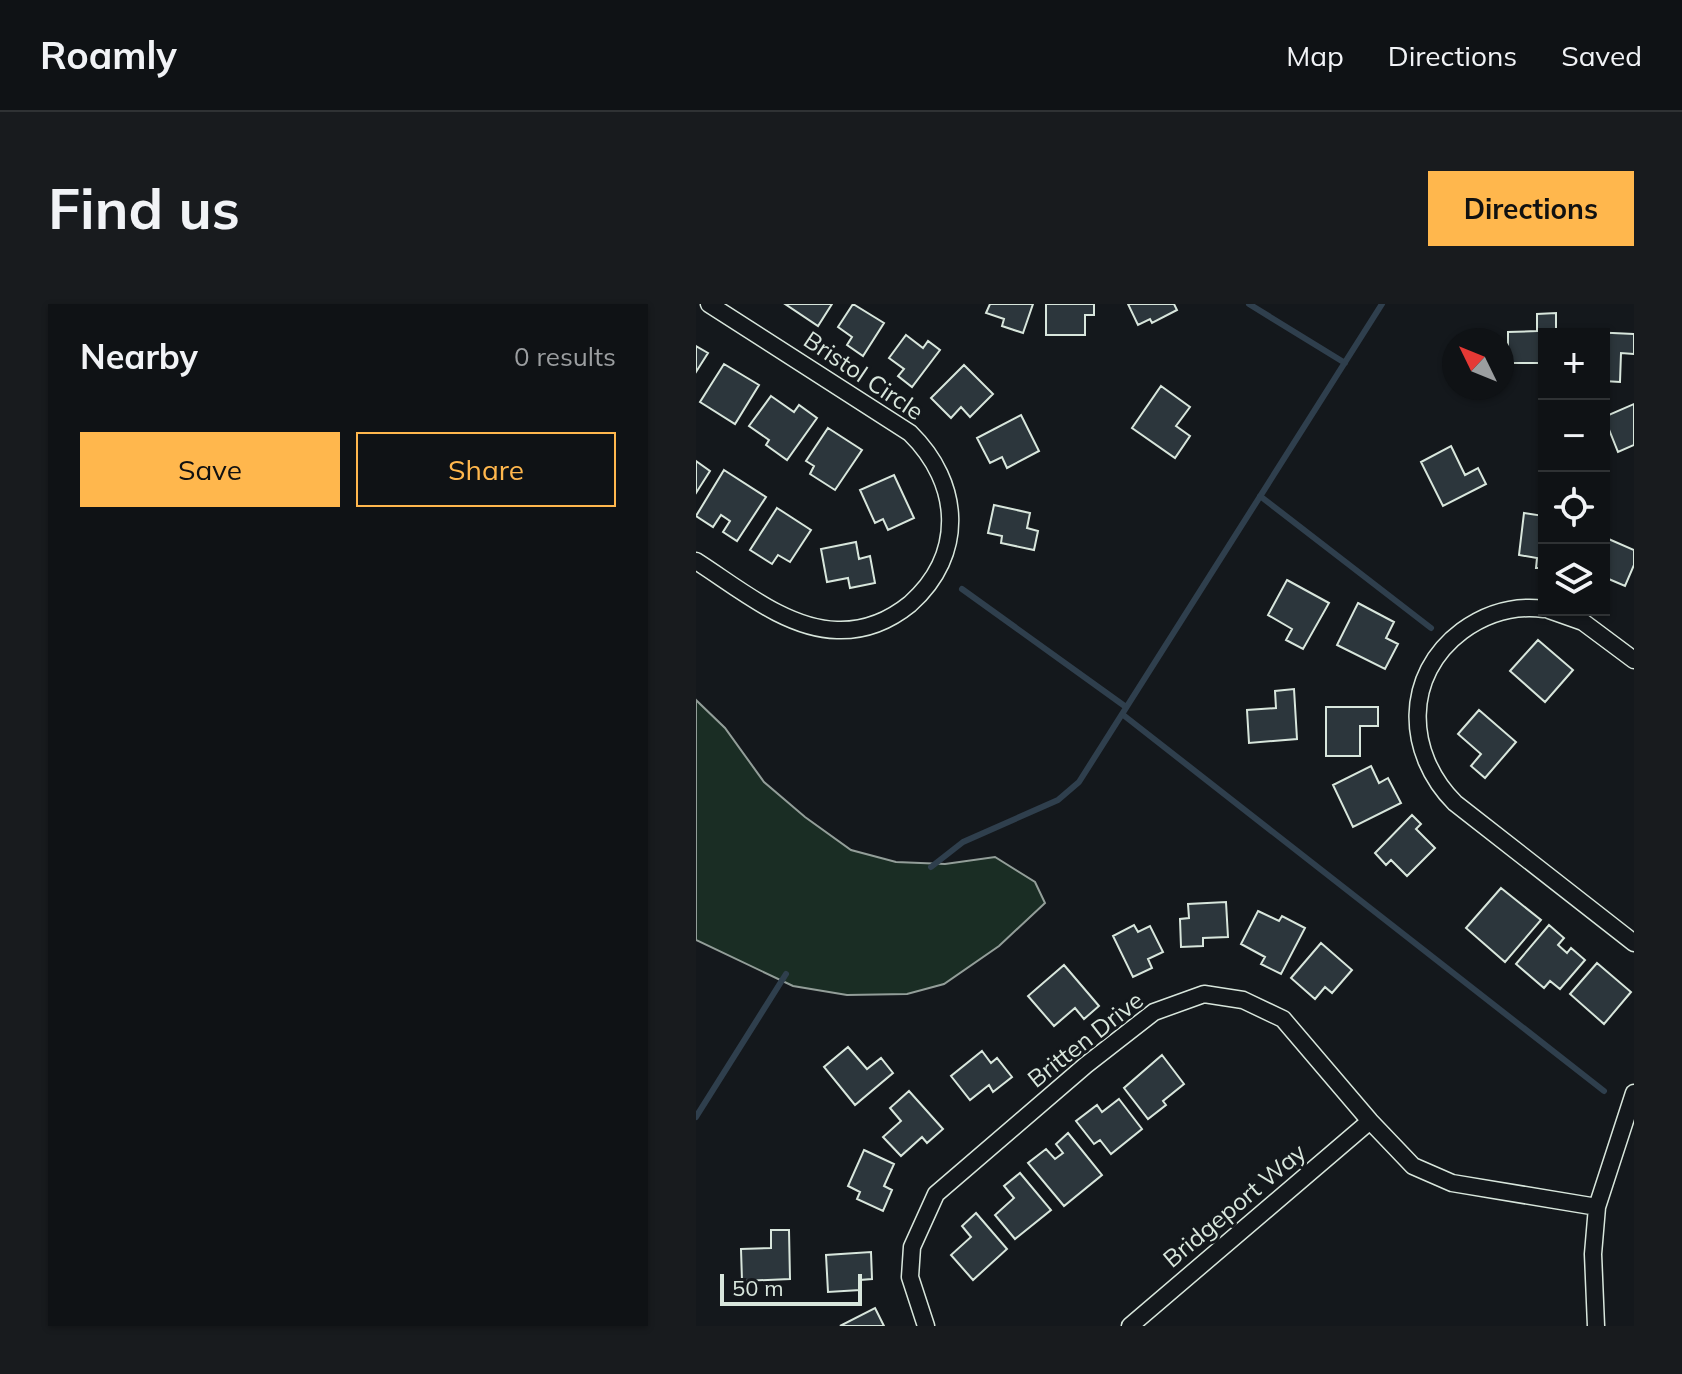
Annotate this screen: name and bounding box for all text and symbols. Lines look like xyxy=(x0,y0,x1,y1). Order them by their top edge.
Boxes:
text: Roamly xyxy=(40,31,177,79)
text: Map xyxy=(1286,38,1344,73)
text: Directions xyxy=(1388,38,1517,73)
text: Saved xyxy=(1561,38,1642,73)
button: Directions xyxy=(1428,171,1634,246)
text: Find us xyxy=(48,173,240,243)
street label: Bristol Circle xyxy=(798,324,930,426)
north arrow xyxy=(1442,328,1514,400)
map controls xyxy=(1538,328,1610,616)
button: + xyxy=(1538,328,1610,400)
text: Nearby xyxy=(80,335,198,378)
text: 0 results xyxy=(514,340,616,373)
button: − xyxy=(1538,400,1610,472)
button: Save xyxy=(80,432,340,507)
button: Share xyxy=(356,432,616,507)
button: locate xyxy=(1538,472,1610,544)
button: layers xyxy=(1538,544,1610,616)
street label: Britten Drive xyxy=(1021,985,1149,1093)
street label: Bridgeport Way xyxy=(1157,1136,1312,1273)
scale bar xyxy=(720,1270,862,1306)
text: 50 m xyxy=(732,1274,783,1302)

